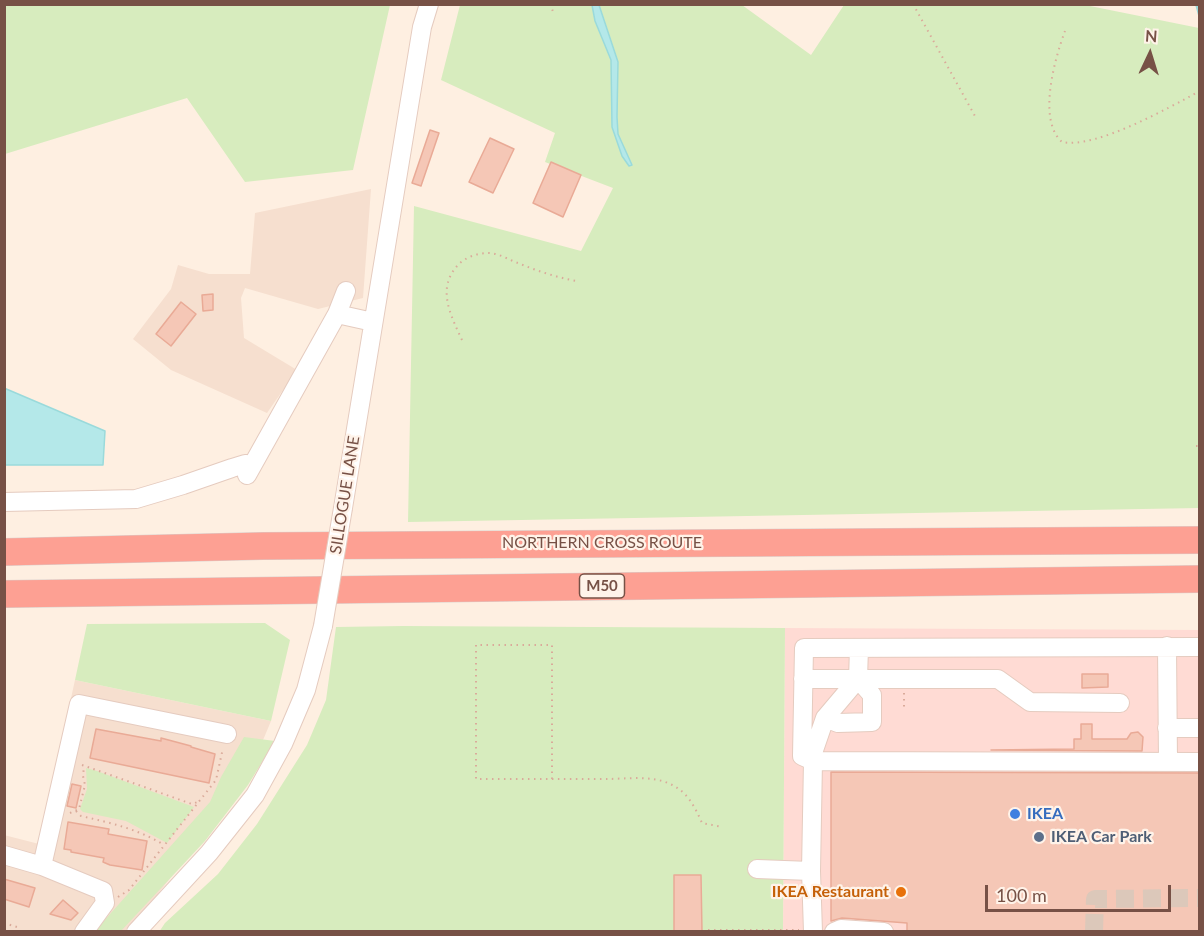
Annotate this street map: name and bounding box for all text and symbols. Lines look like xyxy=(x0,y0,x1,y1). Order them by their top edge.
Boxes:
north arrow xyxy=(1120,24,1180,84)
text: N xyxy=(1144,26,1158,45)
street label: SILLOGUE LANE xyxy=(326,435,364,555)
street label: NORTHERN CROSS ROUTE xyxy=(502,533,702,553)
road number: M50 xyxy=(580,574,624,598)
place label: IKEA xyxy=(1027,804,1063,824)
marker: IKEA xyxy=(1008,807,1022,821)
place label: IKEA Car Park xyxy=(1051,827,1152,847)
marker: IKEA Car Park xyxy=(1032,830,1046,844)
scale bar xyxy=(988,873,1174,911)
place label: IKEA Restaurant xyxy=(772,882,889,902)
text: 100 m xyxy=(996,884,1047,906)
marker: IKEA Restaurant xyxy=(894,885,908,899)

